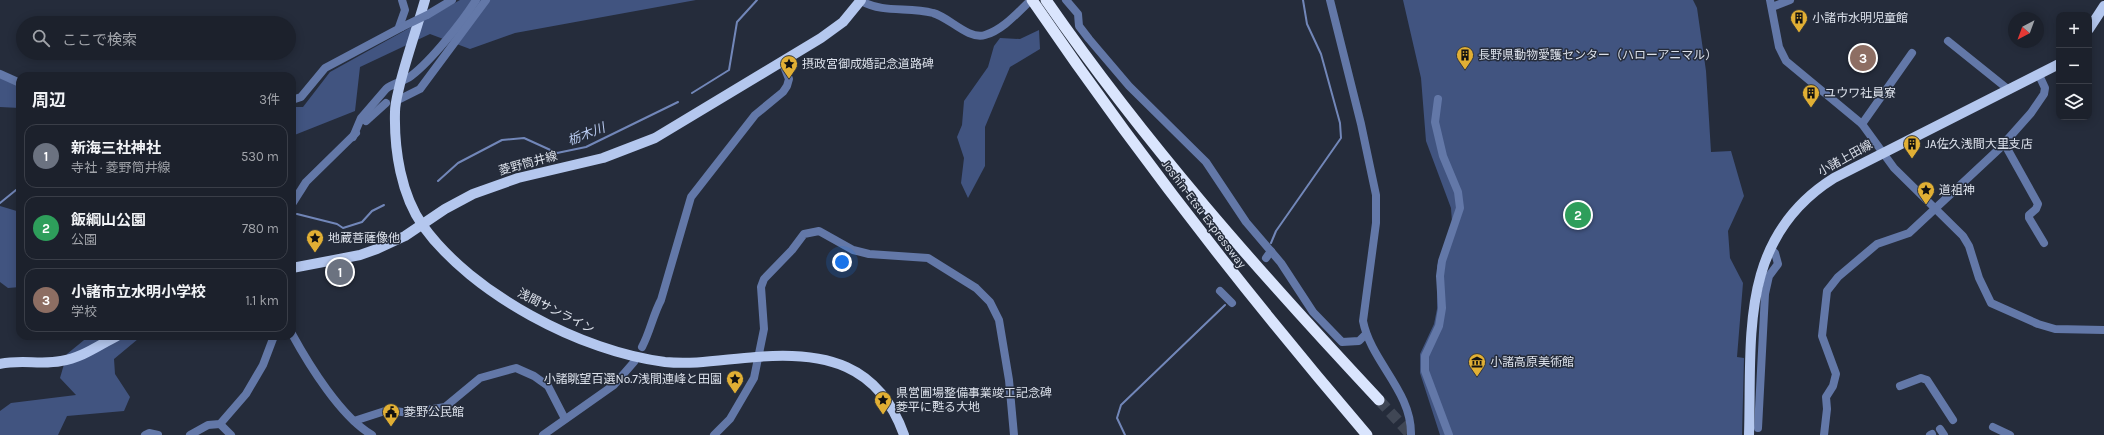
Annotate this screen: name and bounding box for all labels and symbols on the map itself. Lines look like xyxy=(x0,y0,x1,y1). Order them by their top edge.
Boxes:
building icon: 小諸市水明児童館 xyxy=(1789,8,1809,33)
place label: 小諸市水明児童館 xyxy=(1812,11,1908,25)
north arrow xyxy=(2008,12,2044,48)
pin: 3 xyxy=(1850,43,1876,73)
building icon: 長野県動物愛護センター（ハローアニマル） xyxy=(1455,45,1475,70)
place label: 長野県動物愛護センター（ハローアニマル） xyxy=(1478,48,1717,62)
place icon: 摂政宮御成婚記念道路碑 xyxy=(779,54,799,79)
place label: 摂政宮御成婚記念道路碑 xyxy=(802,57,934,71)
building icon: ユウワ社員寮 xyxy=(1801,83,1821,108)
place label: ユウワ社員寮 xyxy=(1824,86,1896,100)
water label: 栃木川 xyxy=(565,119,609,148)
building icon: JA佐久浅間大里支店 xyxy=(1902,134,1922,159)
street label: 小諸上田線 xyxy=(1815,137,1875,179)
place label: JA佐久浅間大里支店 xyxy=(1925,137,2033,151)
street label: 菱野筒井線 xyxy=(497,148,559,178)
street label: Joshin-Etsu Expressway xyxy=(1159,157,1249,271)
place icon: 道祖神 xyxy=(1916,180,1936,205)
place label: 道祖神 xyxy=(1939,183,1975,197)
pin: 2 xyxy=(1565,200,1591,230)
place icon: 地蔵菩薩像他 xyxy=(305,228,325,253)
place label: 地蔵菩薩像他 xyxy=(328,231,400,245)
your location xyxy=(832,252,852,272)
pin: 1 xyxy=(327,257,353,287)
street label: 浅間サンライン xyxy=(515,286,597,336)
museum icon: 小諸高原美術館 xyxy=(1467,352,1487,377)
place label: 小諸高原美術館 xyxy=(1490,355,1574,369)
place icon: 小諸眺望百選No.7浅間連峰と田園 xyxy=(725,369,745,394)
place label: 小諸眺望百選No.7浅間連峰と田園 xyxy=(543,372,722,386)
place label: 県営圃場整備事業竣工記念碑 菱平に甦る大地 xyxy=(896,386,1052,414)
place icon: 県営圃場整備事業竣工記念碑 菱平に甦る大地 xyxy=(873,390,893,415)
public building icon: 菱野公民館 xyxy=(381,402,401,427)
place label: 菱野公民館 xyxy=(404,405,464,419)

